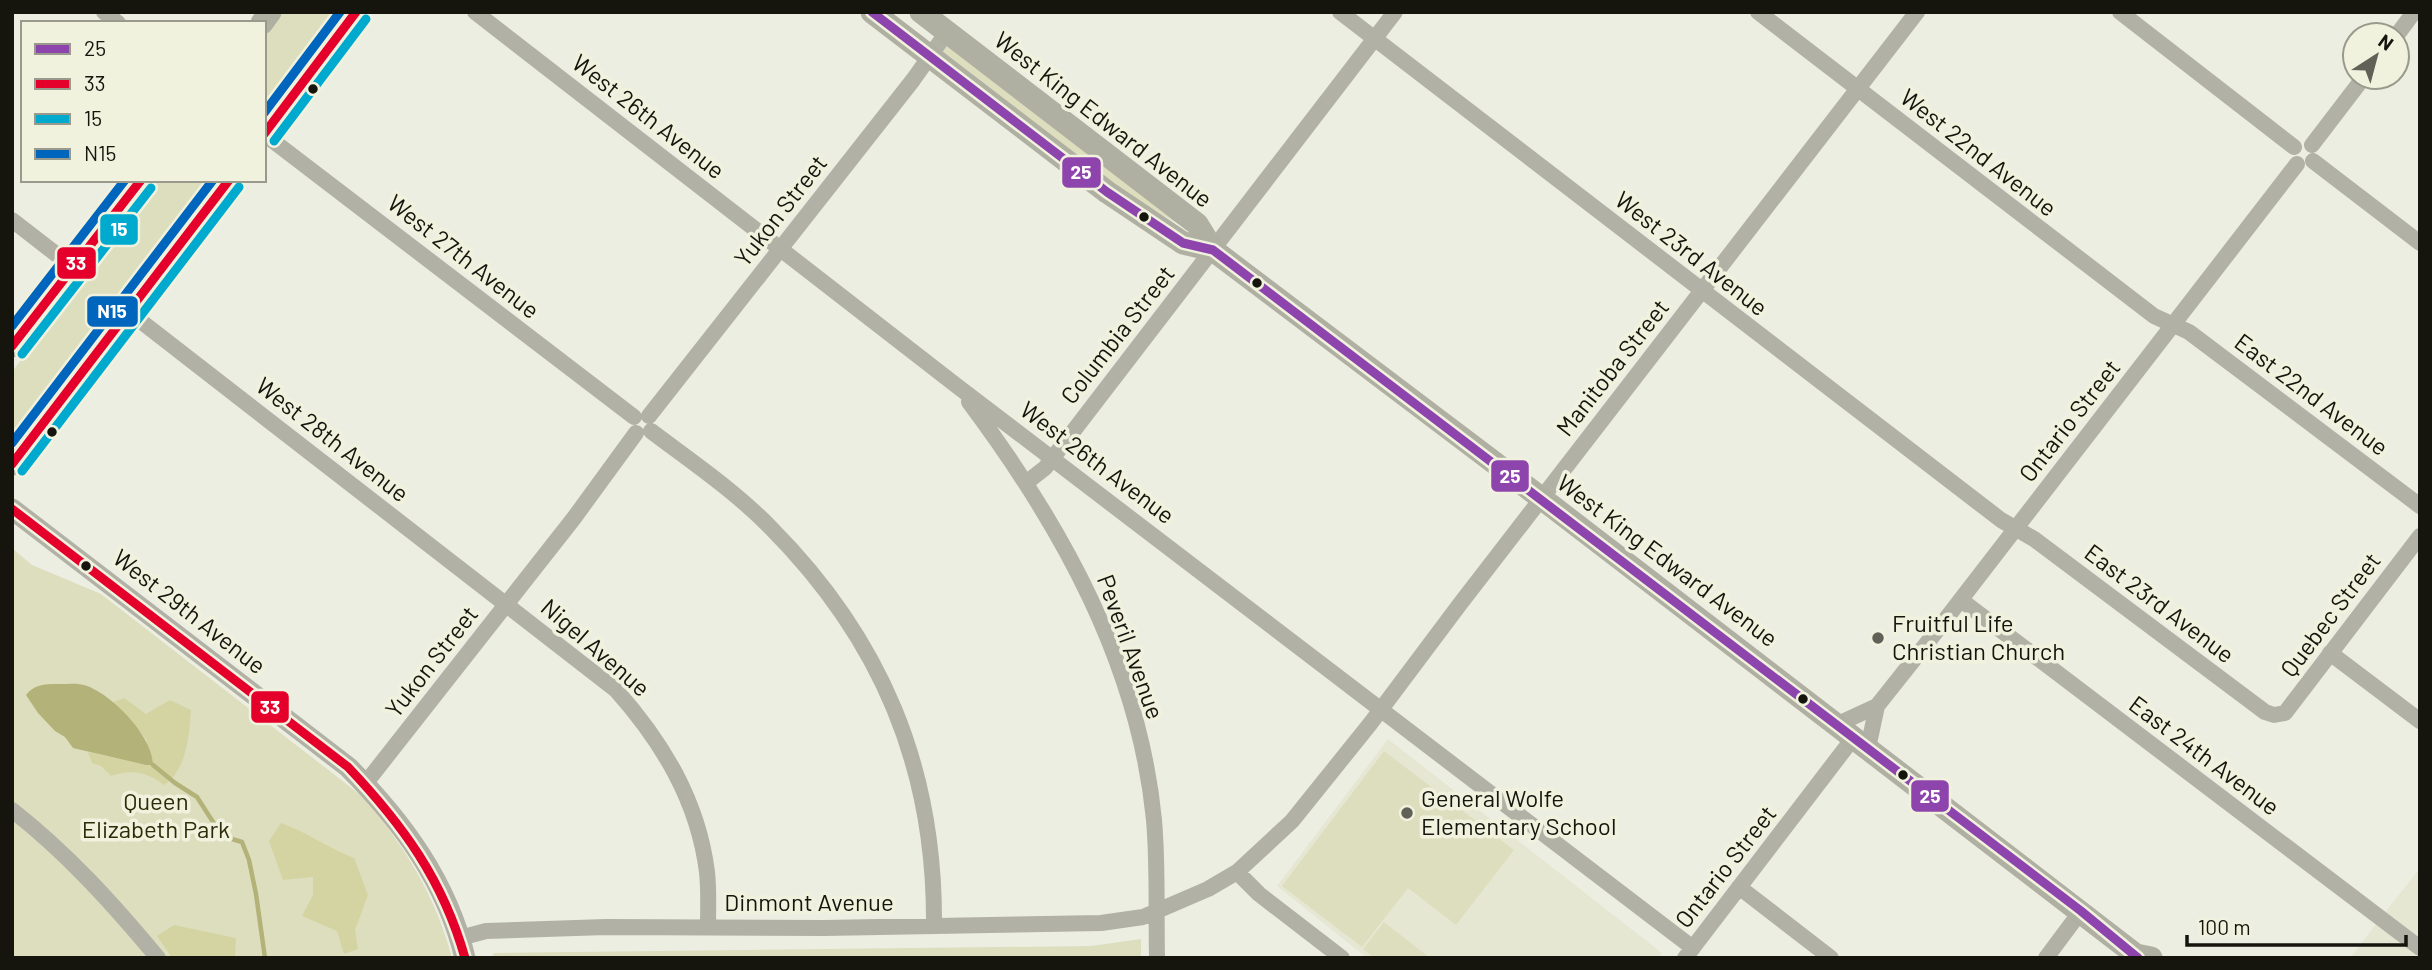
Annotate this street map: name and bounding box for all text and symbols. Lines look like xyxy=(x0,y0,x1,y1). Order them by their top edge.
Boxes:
legend xyxy=(21,21,266,182)
north arrow xyxy=(2341,21,2411,91)
street label: West King Edward Avenue xyxy=(989,25,1219,213)
text: N xyxy=(2374,29,2398,55)
text: 25 xyxy=(84,35,106,60)
street label: West 26th Avenue xyxy=(567,47,731,184)
text: 33 xyxy=(84,70,106,95)
unlabelled marker xyxy=(306,82,320,96)
street label: West 22nd Avenue xyxy=(1895,82,2063,222)
text: 15 xyxy=(84,105,102,130)
text: N15 xyxy=(84,140,116,165)
street label: Yukon Street xyxy=(727,148,832,272)
line badge: 25 xyxy=(1061,156,1102,189)
text: 25 xyxy=(1071,160,1091,183)
street label: West 23rd Avenue xyxy=(1610,184,1774,321)
street label: West 27th Avenue xyxy=(382,188,546,324)
unlabelled marker xyxy=(1137,210,1151,224)
line badge: 15 xyxy=(99,213,139,246)
text: 15 xyxy=(111,217,127,240)
line badge: 33 xyxy=(56,246,97,280)
text: 33 xyxy=(66,251,86,274)
street label: Columbia Street xyxy=(1054,259,1180,409)
unlabelled marker xyxy=(1250,276,1264,290)
street label: Manitoba Street xyxy=(1549,293,1674,441)
line badge: N15 xyxy=(86,295,139,328)
text: N15 xyxy=(97,299,127,322)
street label: East 22nd Avenue xyxy=(2229,327,2394,461)
street label: Ontario Street xyxy=(2012,353,2126,487)
street label: West 28th Avenue xyxy=(251,370,415,507)
street label: West 26th Avenue xyxy=(1015,394,1181,529)
unlabelled marker xyxy=(45,425,59,439)
line badge: 25 xyxy=(1490,459,1530,493)
text: 25 xyxy=(1500,464,1520,487)
street label: West King Edward Avenue xyxy=(1552,467,1784,652)
street label: East 23rd Avenue xyxy=(2079,537,2240,668)
street label: West 29th Avenue xyxy=(108,542,272,679)
street label: Quebec Street xyxy=(2274,546,2386,682)
unlabelled marker xyxy=(79,559,93,573)
street label: Peveril Avenue xyxy=(1092,570,1171,723)
street label: Nigel Avenue xyxy=(536,592,656,702)
street label: Yukon Street xyxy=(378,599,483,723)
place label: Fruitful Life Christian Church xyxy=(1892,608,2065,665)
marker: Fruitful Life Christian Church xyxy=(1870,630,1886,646)
street label: East 24th Avenue xyxy=(2124,689,2286,821)
line badge: 33 xyxy=(250,690,290,724)
unlabelled marker xyxy=(1796,692,1810,706)
text: 33 xyxy=(260,695,280,718)
unlabelled marker xyxy=(1896,768,1910,782)
line badge: 25 xyxy=(1910,779,1950,813)
place label: General Wolfe Elementary School xyxy=(1421,783,1616,840)
text: 25 xyxy=(1920,784,1940,807)
park label: Queen Elizabeth Park xyxy=(82,786,230,843)
street label: Ontario Street xyxy=(1668,799,1782,933)
marker: General Wolfe Elementary School xyxy=(1399,805,1415,821)
street label: Dinmont Avenue xyxy=(724,887,894,916)
scale bar xyxy=(2187,904,2406,948)
text: 100 m xyxy=(2198,914,2251,939)

